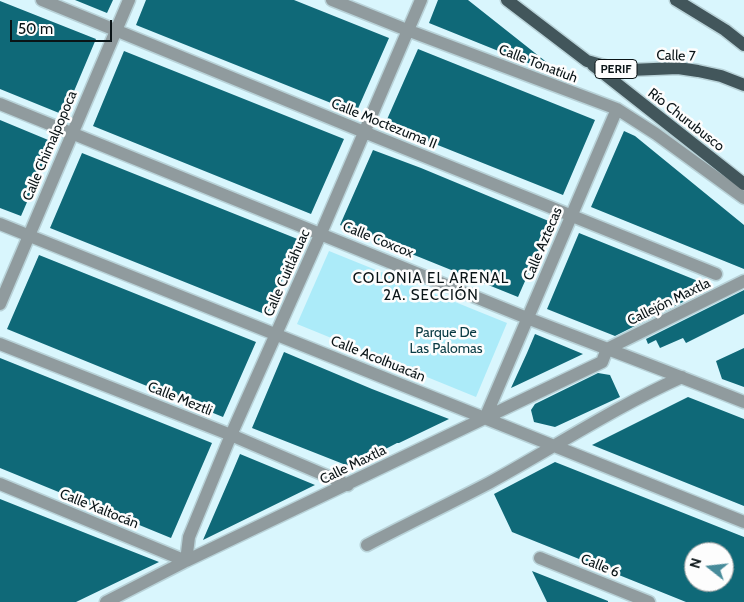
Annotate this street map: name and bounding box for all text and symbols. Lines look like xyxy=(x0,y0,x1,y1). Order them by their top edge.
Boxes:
scale bar xyxy=(12,10,115,42)
text: 50 m xyxy=(18,20,53,38)
street label: Calle Tonatiuh xyxy=(496,41,580,87)
street label: Calle 7 xyxy=(656,47,696,65)
road number: PERIF xyxy=(595,60,637,78)
street label: Río Churubusco xyxy=(644,85,728,155)
street label: Calle Chimalpopoca xyxy=(19,89,81,203)
street label: Calle Moctezuma II xyxy=(329,95,439,153)
street label: Calle Aztecas xyxy=(520,205,566,283)
street label: Calle Coxcox xyxy=(340,218,416,262)
street label: Calle Cuitláhuac xyxy=(260,227,314,319)
district label: COLONIA EL ARENAL 2A. SECCIÓN xyxy=(351,270,511,305)
street label: Callejón Maxtla xyxy=(625,275,713,329)
park label: Parque De Las Palomas xyxy=(410,325,482,358)
street label: Calle Acolhuacán xyxy=(328,332,428,386)
street label: Calle Meztli xyxy=(145,378,215,420)
street label: Calle Maxtla xyxy=(317,442,389,488)
street label: Calle Xaltocán xyxy=(57,486,141,532)
north arrow xyxy=(684,542,734,592)
street label: Calle 6 xyxy=(578,551,622,581)
text: N xyxy=(686,556,706,570)

